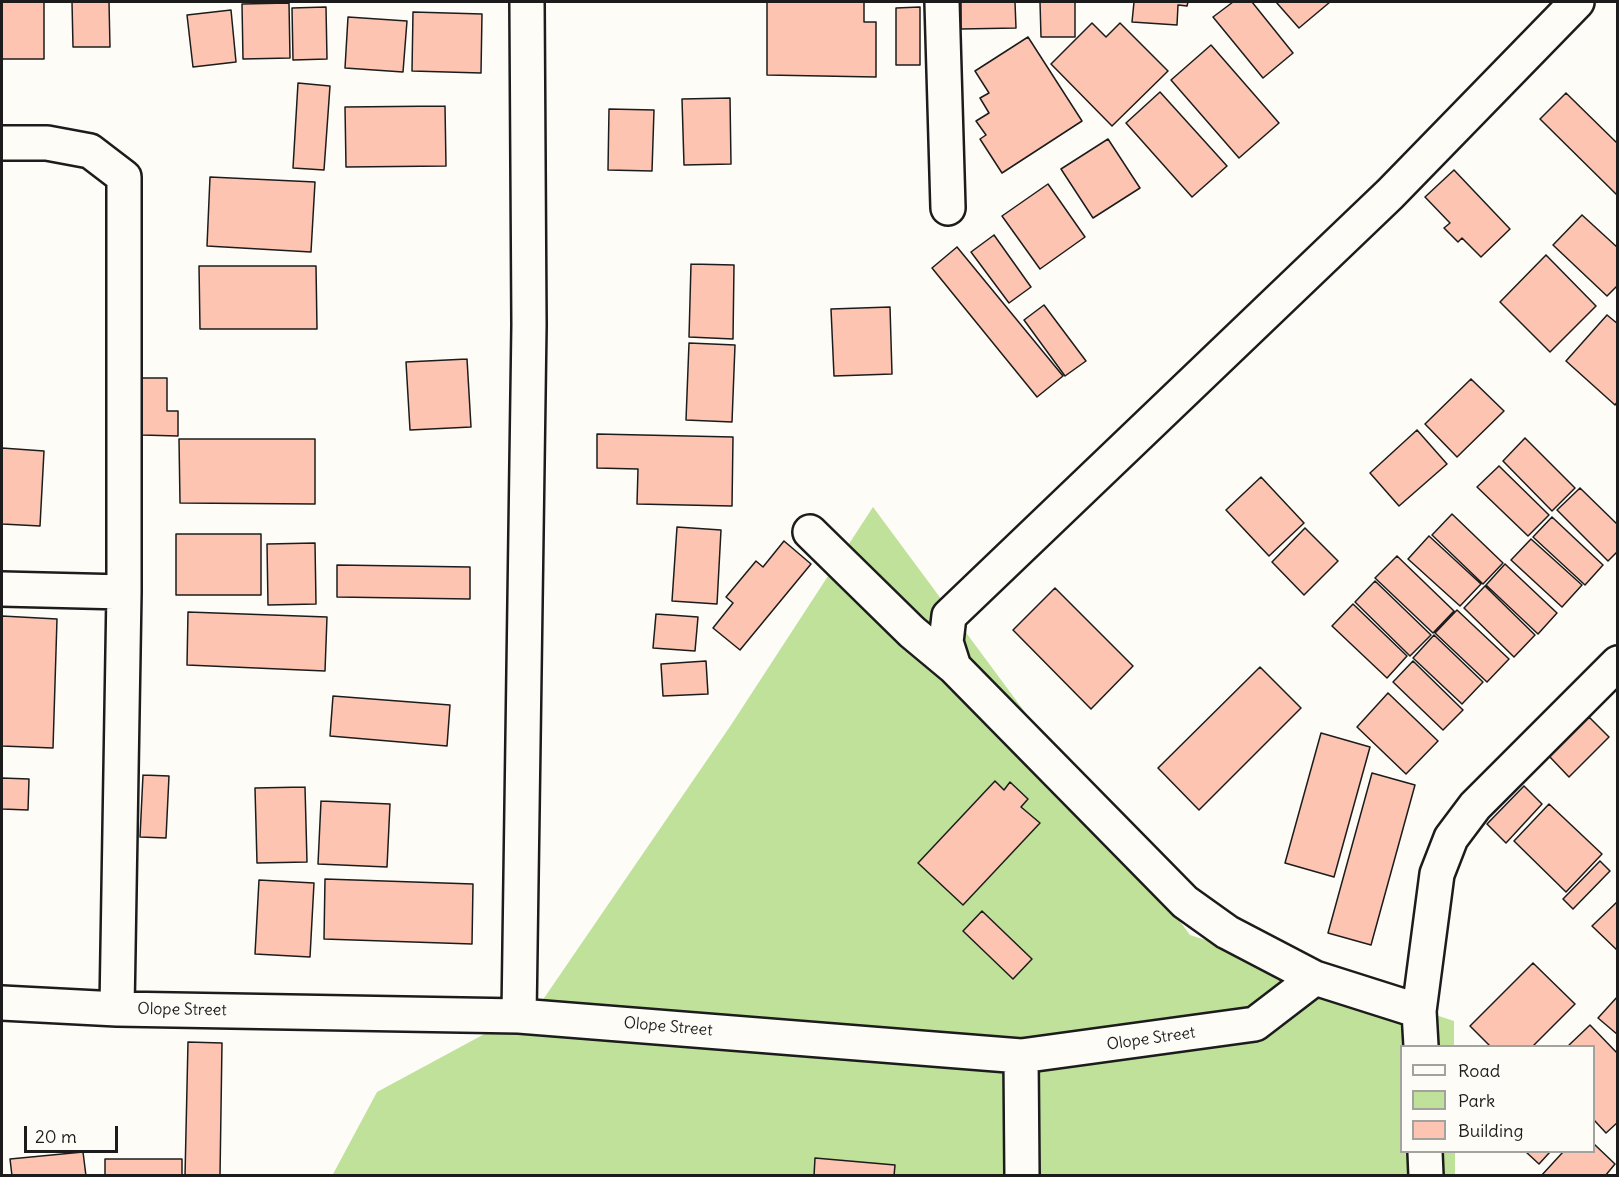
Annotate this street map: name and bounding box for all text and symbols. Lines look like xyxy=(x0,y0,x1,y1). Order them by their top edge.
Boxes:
street label: Olope Street xyxy=(137,1000,227,1020)
street label: Olope Street xyxy=(623,1014,713,1040)
street label: Olope Street xyxy=(1105,1023,1197,1055)
legend xyxy=(1400,1045,1595,1153)
text: Road xyxy=(1458,1059,1500,1082)
text: Park xyxy=(1458,1089,1495,1112)
scale bar xyxy=(27,1114,122,1152)
text: Building xyxy=(1458,1119,1523,1142)
text: 20 m xyxy=(35,1125,77,1148)

